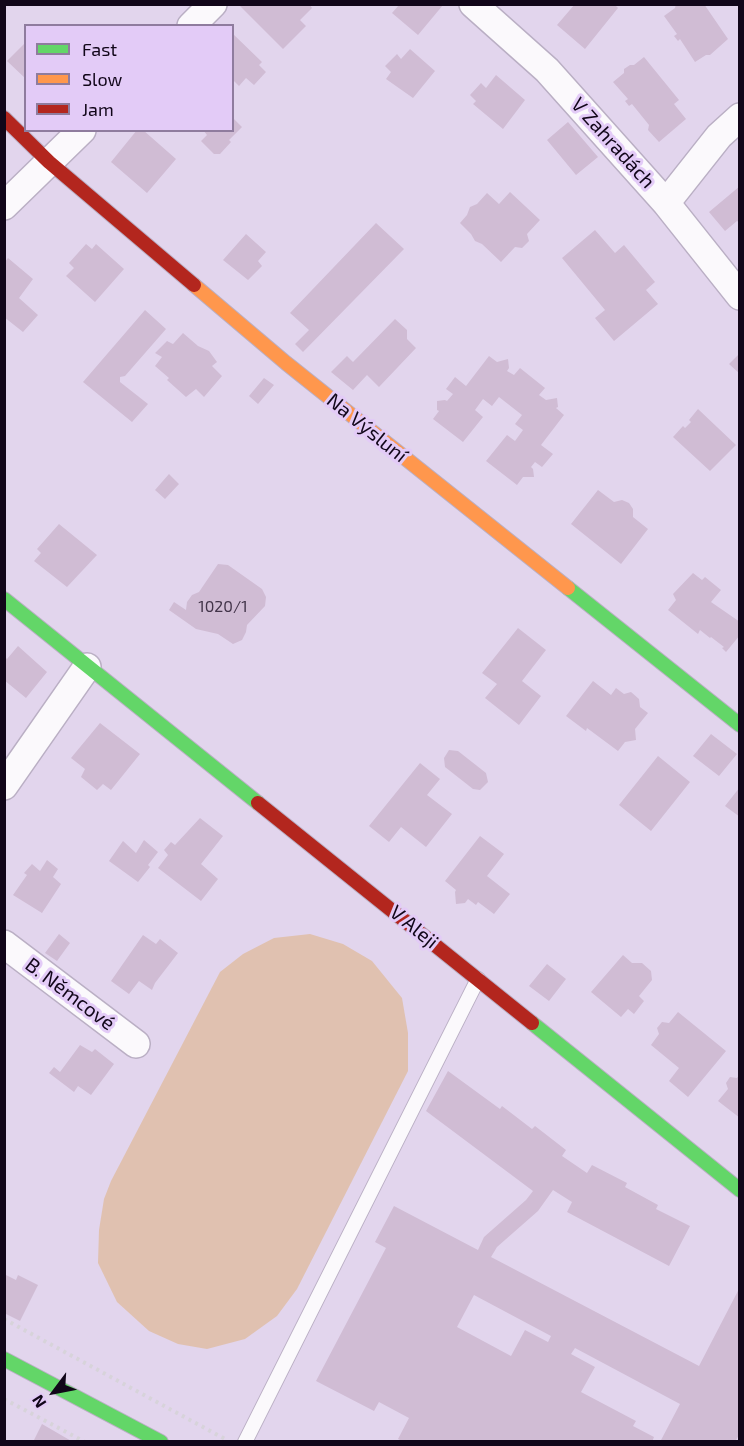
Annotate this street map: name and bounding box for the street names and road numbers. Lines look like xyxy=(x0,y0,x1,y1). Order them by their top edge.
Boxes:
street label: V Zahradách xyxy=(566,93,660,193)
street label: Na Výsluní xyxy=(322,388,412,468)
street label: V Aleji xyxy=(385,900,443,954)
street label: B. Němcové xyxy=(20,953,120,1035)

